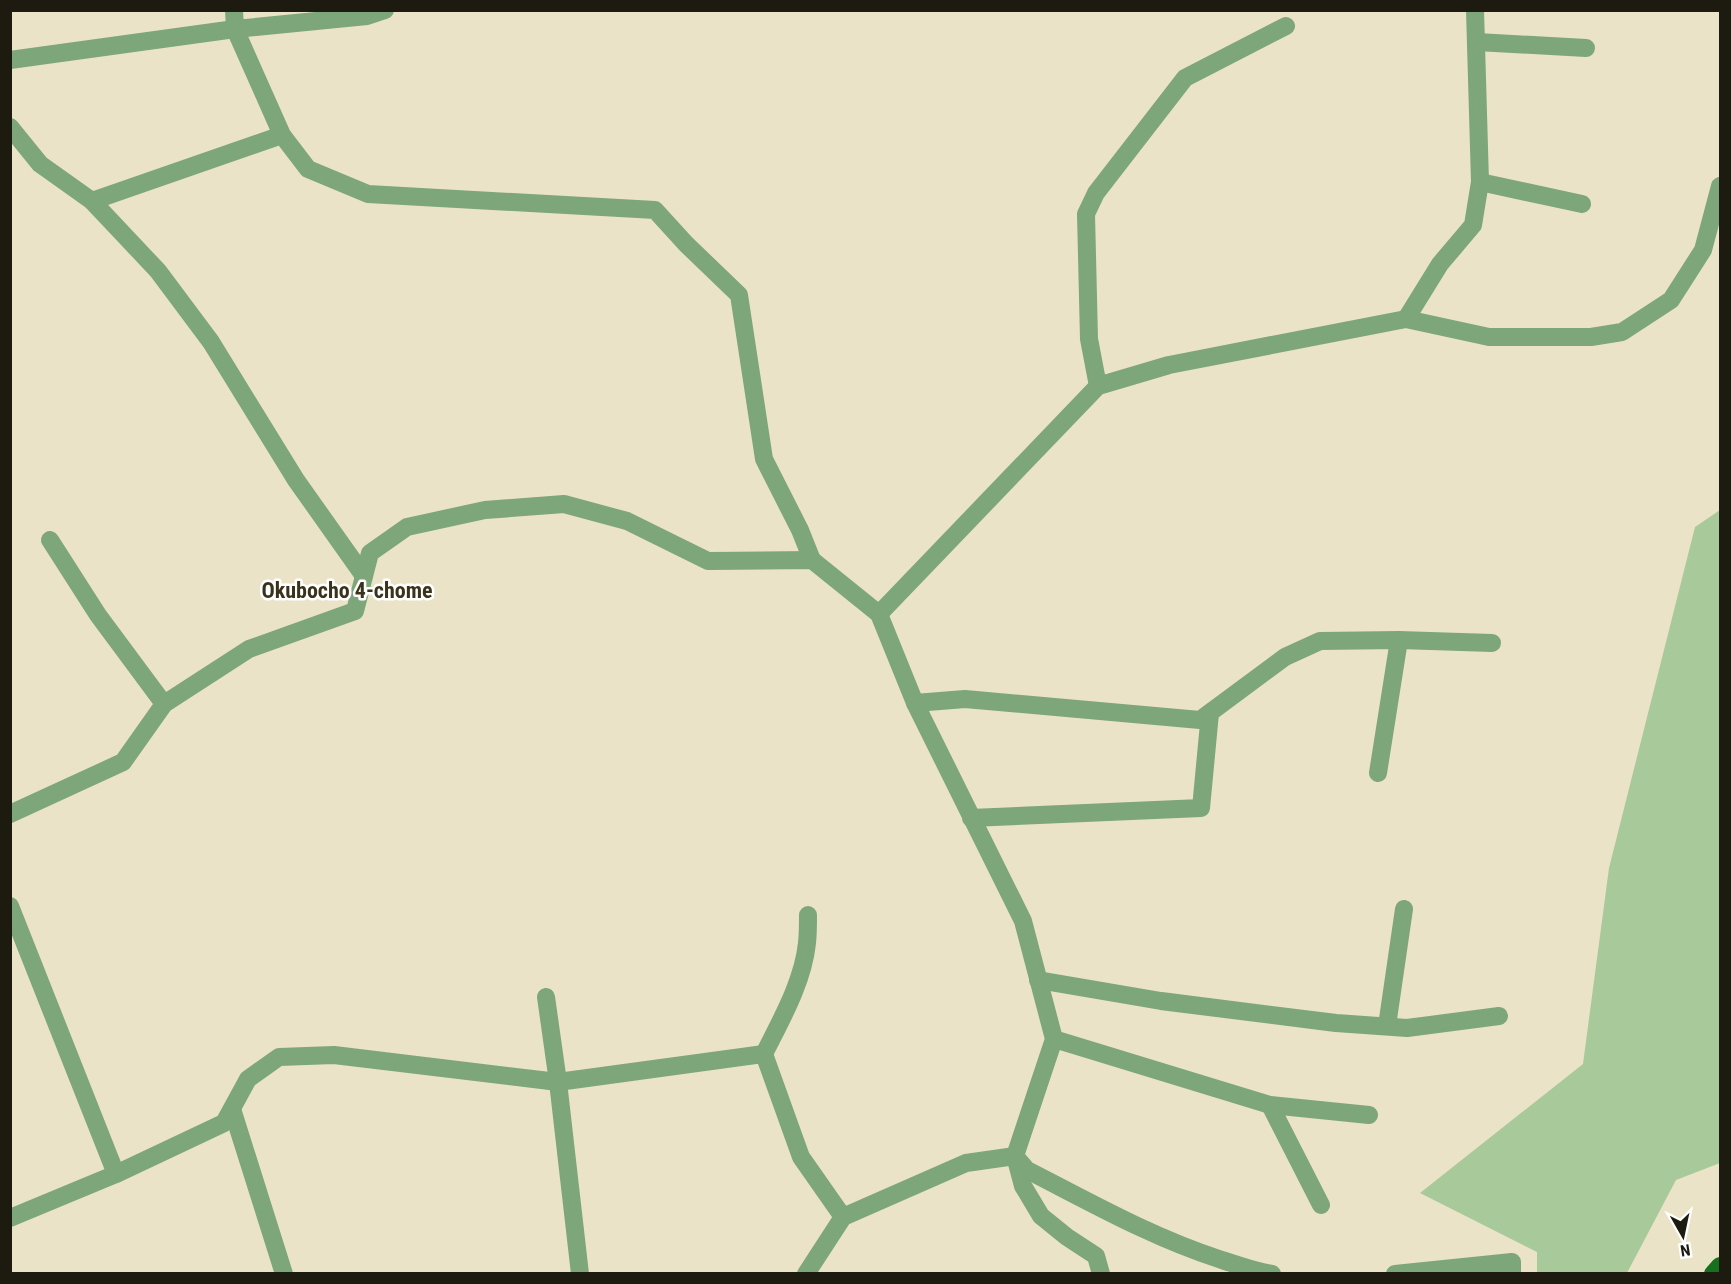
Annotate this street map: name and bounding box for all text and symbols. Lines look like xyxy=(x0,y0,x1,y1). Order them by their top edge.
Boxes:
district label: Okubocho 4-chome xyxy=(261,578,433,603)
north arrow xyxy=(1653,1206,1713,1266)
text: N xyxy=(1679,1240,1692,1260)

